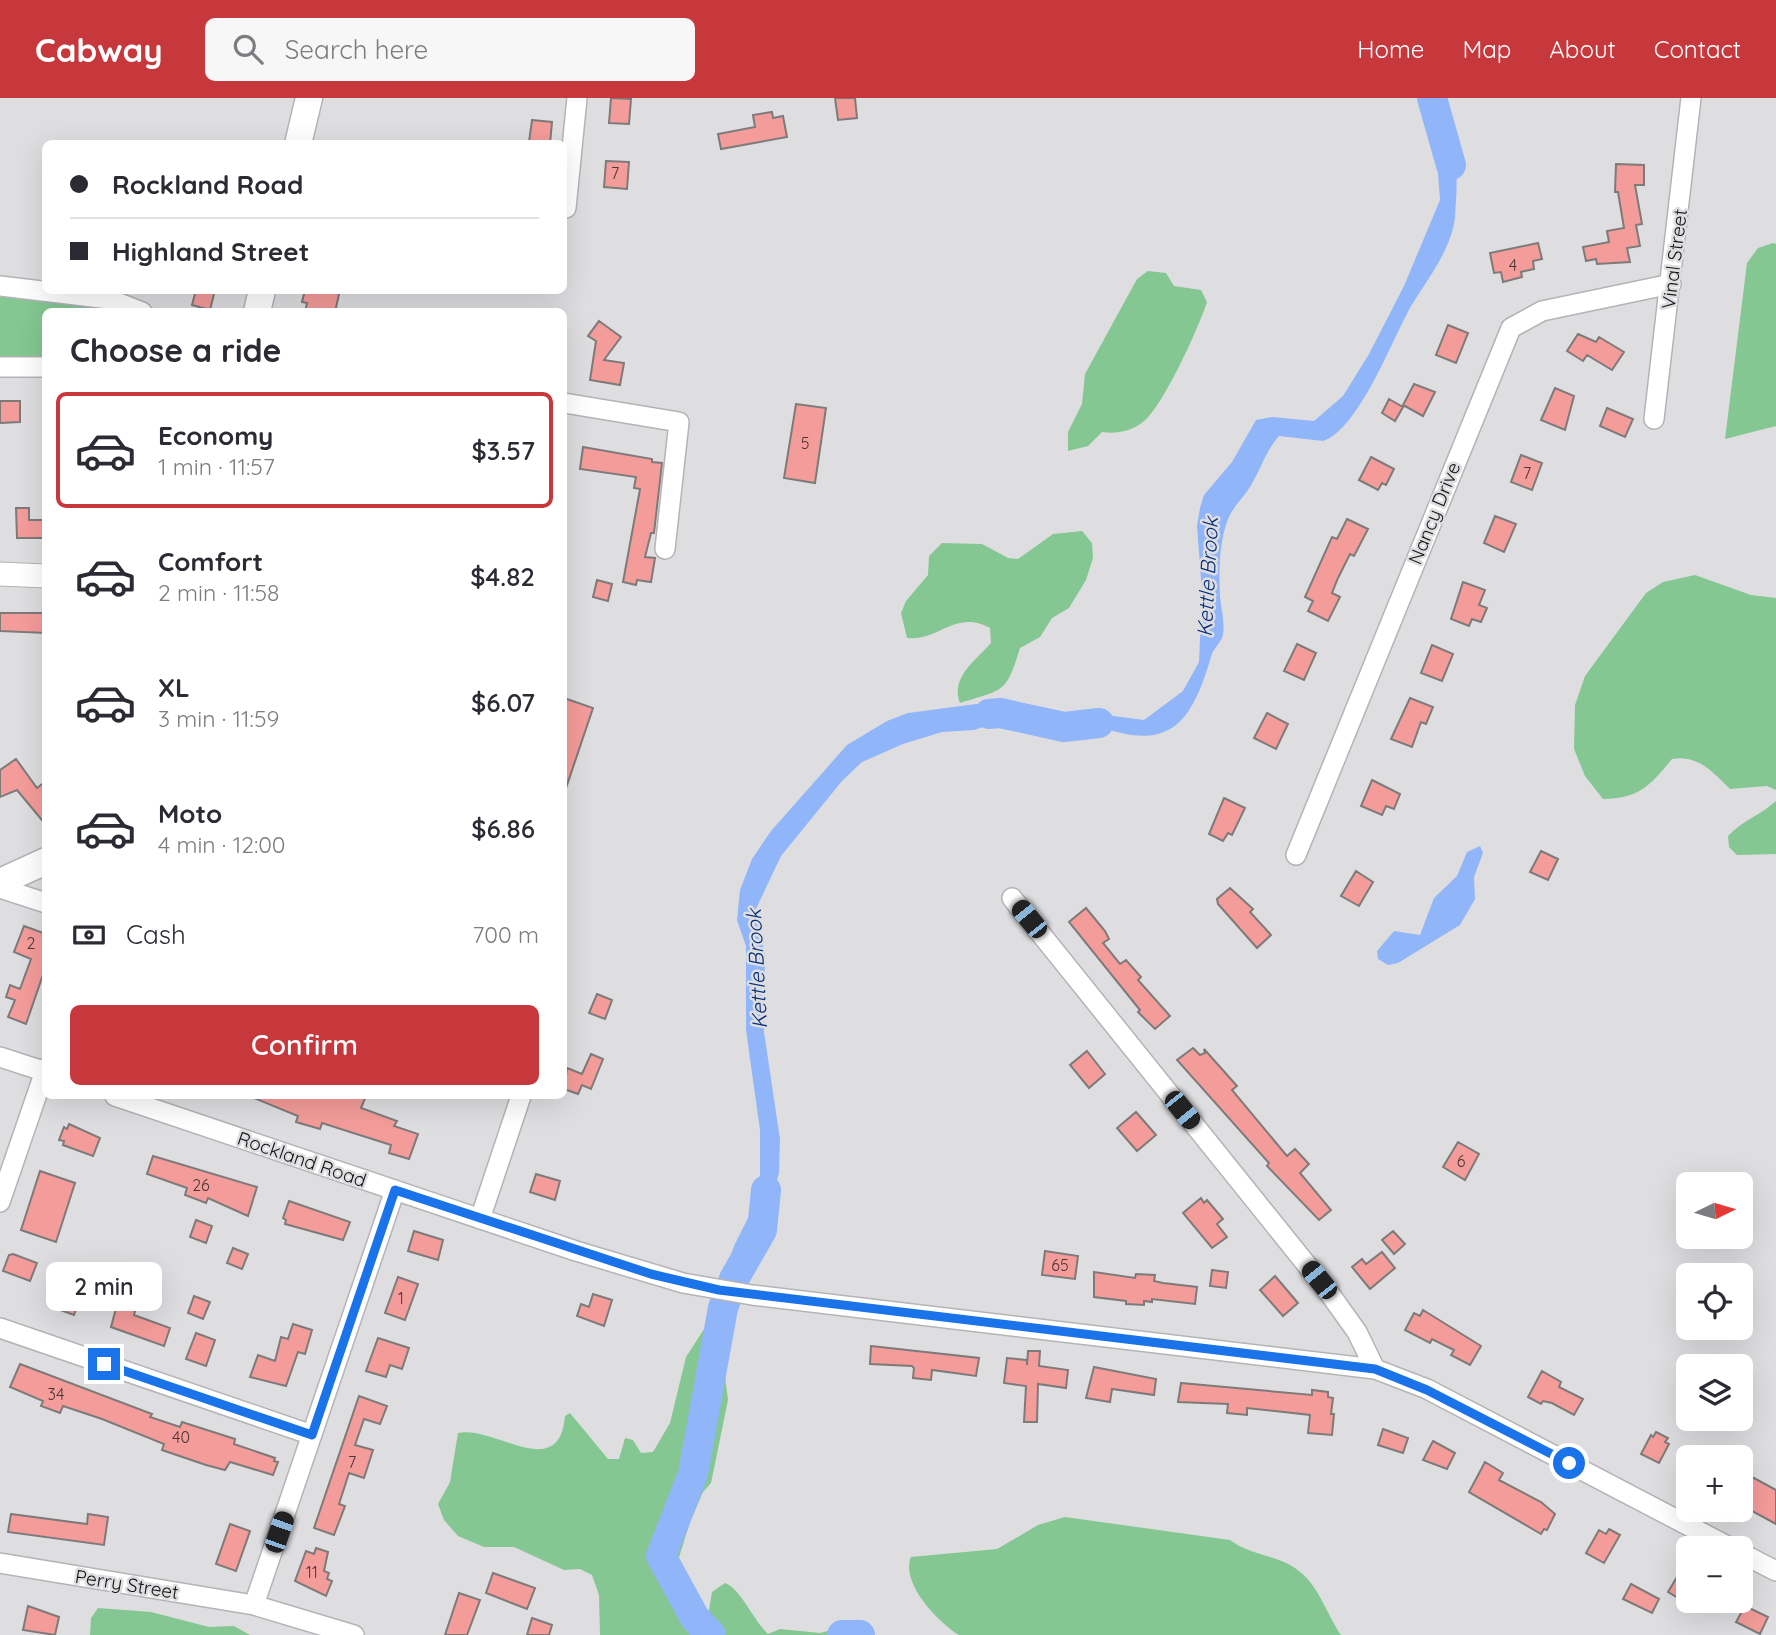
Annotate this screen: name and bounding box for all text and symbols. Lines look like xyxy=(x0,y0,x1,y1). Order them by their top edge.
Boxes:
search box xyxy=(205,18,695,81)
text: Cabway xyxy=(35,29,163,70)
icon: search xyxy=(229,30,267,68)
text: Search here xyxy=(285,33,428,66)
text: Home xyxy=(1357,34,1424,64)
text: Map xyxy=(1462,34,1511,64)
text: About xyxy=(1549,34,1616,64)
text: Contact xyxy=(1654,34,1741,64)
house number: 7 xyxy=(611,163,619,183)
text: Rockland Road xyxy=(112,168,303,201)
street label: Vinal Street xyxy=(1656,208,1692,310)
text: Highland Street xyxy=(112,235,309,268)
house number: 4 xyxy=(1509,255,1517,275)
text: Choose a ride xyxy=(70,330,282,370)
icon: car xyxy=(74,419,137,482)
text: Economy xyxy=(158,419,273,452)
house number: 5 xyxy=(801,433,809,453)
text: $3.57 xyxy=(471,434,535,467)
text: 1 min · 11:57 xyxy=(158,452,275,481)
street label: Nancy Drive xyxy=(1403,458,1465,568)
house number: 7 xyxy=(1523,463,1531,483)
water label: Kettle Brook xyxy=(1191,515,1223,638)
icon: car xyxy=(74,545,137,608)
text: Comfort xyxy=(158,545,263,578)
text: $4.82 xyxy=(470,560,535,593)
text: 2 min · 11:58 xyxy=(158,578,280,607)
icon: car xyxy=(74,671,137,734)
text: XL xyxy=(158,671,190,704)
text: $6.07 xyxy=(471,686,535,719)
text: 3 min · 11:59 xyxy=(158,704,279,733)
icon: car xyxy=(74,797,137,860)
text: Moto xyxy=(158,797,222,830)
text: $6.86 xyxy=(471,812,535,845)
text: 4 min · 12:00 xyxy=(158,830,286,859)
car xyxy=(1008,896,1051,942)
water label: Kettle Brook xyxy=(740,907,772,1030)
icon: cash xyxy=(70,916,108,954)
text: Cash xyxy=(126,918,186,951)
text: 700 m xyxy=(473,920,539,949)
house number: 2 xyxy=(27,933,36,953)
button: Confirm xyxy=(70,1005,539,1085)
car xyxy=(1161,1087,1204,1133)
street label: Rockland Road xyxy=(234,1126,370,1192)
house number: 6 xyxy=(1457,1151,1466,1171)
north arrow xyxy=(1676,1172,1754,1250)
map controls xyxy=(1676,1172,1753,1613)
house number: 26 xyxy=(192,1175,210,1195)
house number: 65 xyxy=(1051,1255,1069,1275)
car xyxy=(1298,1257,1341,1303)
callout: 2 min xyxy=(46,1262,162,1312)
button: locate xyxy=(1676,1263,1753,1340)
text: 2 min xyxy=(74,1272,134,1301)
house number: 1 xyxy=(398,1288,404,1308)
route end xyxy=(88,1348,120,1380)
button: layers xyxy=(1676,1354,1753,1431)
house number: 34 xyxy=(48,1384,64,1404)
house number: 40 xyxy=(172,1427,190,1447)
button: + xyxy=(1676,1445,1753,1522)
route start xyxy=(1553,1447,1585,1479)
house number: 7 xyxy=(348,1452,356,1472)
car xyxy=(263,1509,296,1555)
button: − xyxy=(1676,1536,1753,1613)
house number: 11 xyxy=(306,1562,318,1582)
street label: Perry Street xyxy=(74,1564,180,1604)

